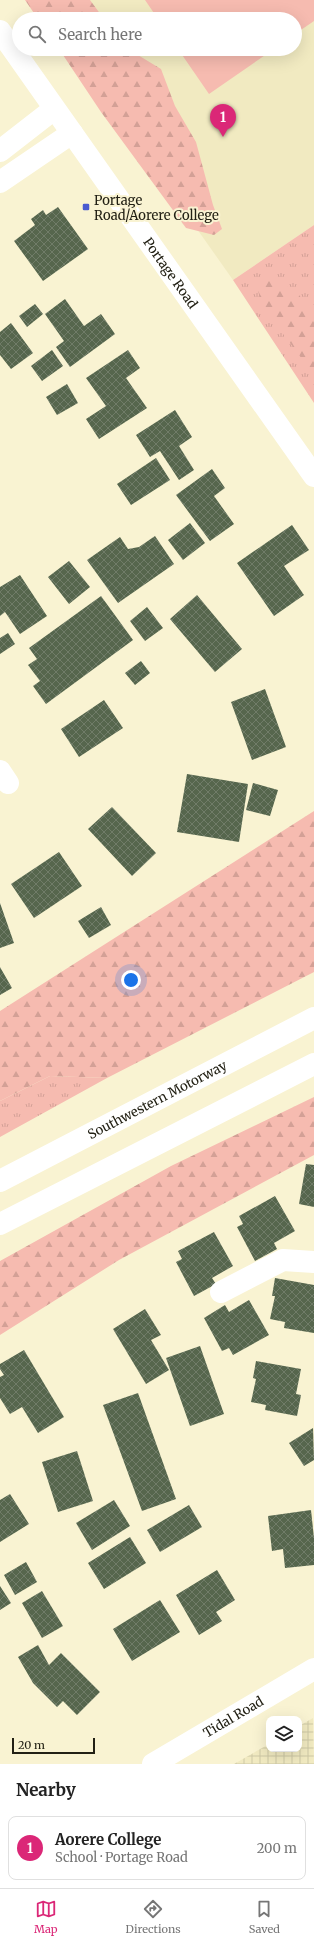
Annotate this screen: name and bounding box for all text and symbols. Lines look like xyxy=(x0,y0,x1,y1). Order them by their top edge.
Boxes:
search box xyxy=(12,12,302,56)
icon: search xyxy=(26,23,48,45)
text: Search here xyxy=(58,25,142,44)
pin: 1 xyxy=(210,104,236,137)
place label: Portage Road/Aorere College xyxy=(94,192,219,224)
marker: Portage Road/Aorere College xyxy=(81,202,91,212)
street label: Portage Road xyxy=(140,234,202,312)
your location xyxy=(121,970,141,990)
street label: Southwestern Motorway xyxy=(85,1056,230,1143)
street label: Tidal Road xyxy=(200,1692,266,1741)
map controls xyxy=(266,1716,302,1752)
button: layers xyxy=(266,1716,302,1752)
scale bar xyxy=(12,1736,95,1755)
text: 20 m xyxy=(18,1738,45,1752)
text: Nearby xyxy=(16,1779,76,1801)
text: Aorere College xyxy=(55,1830,161,1849)
text: 1 xyxy=(27,1840,33,1857)
text: 200 m xyxy=(257,1840,297,1857)
text: School · Portage Road xyxy=(55,1849,188,1866)
tab: Map xyxy=(34,1898,58,1936)
tab: Directions xyxy=(126,1898,181,1936)
tab: Saved xyxy=(249,1898,280,1936)

